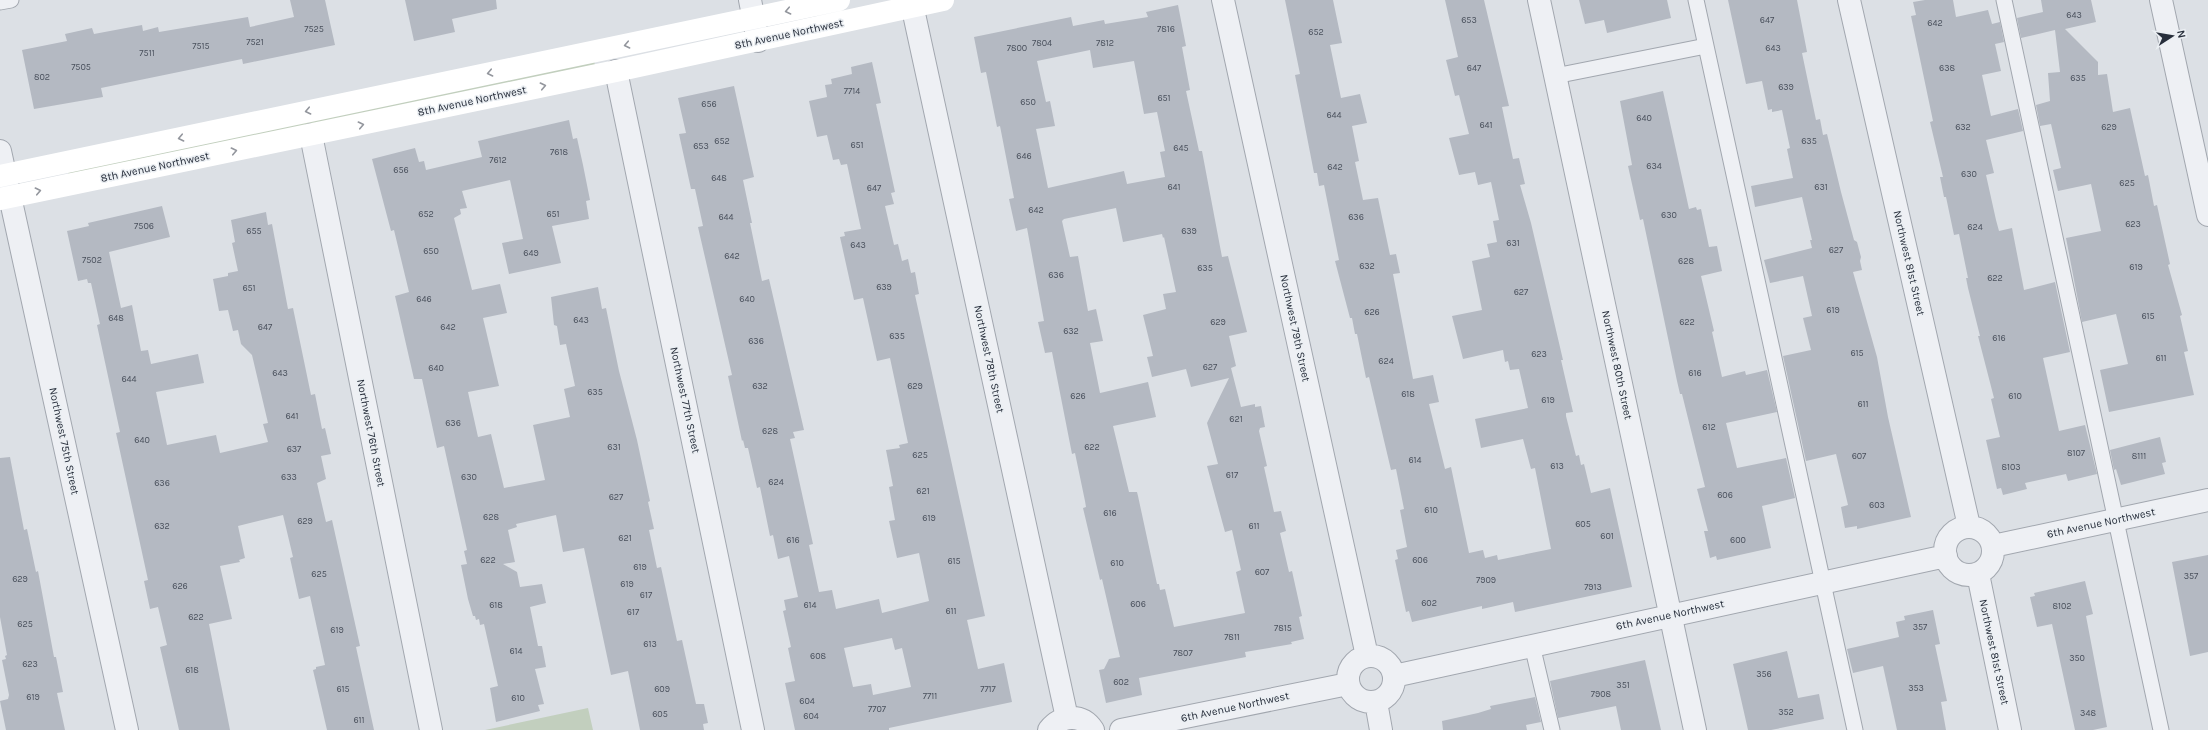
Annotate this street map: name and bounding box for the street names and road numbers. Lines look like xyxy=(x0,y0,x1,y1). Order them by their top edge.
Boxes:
street label: 8th Avenue Northwest xyxy=(733,16,845,52)
street label: 8th Avenue Northwest xyxy=(416,83,528,119)
street label: 8th Avenue Northwest xyxy=(99,149,211,185)
street label: Northwest 81st Street xyxy=(1891,209,1927,317)
street label: Northwest 79th Street xyxy=(1277,273,1313,383)
street label: Northwest 78th Street xyxy=(971,304,1007,414)
street label: Northwest 80th Street xyxy=(1599,309,1635,421)
street label: Northwest 77th Street xyxy=(667,346,703,454)
street label: Northwest 76th Street xyxy=(354,378,388,488)
street label: Northwest 75th Street xyxy=(46,386,82,496)
street label: 6th Avenue Northwest xyxy=(2046,505,2156,541)
street label: 6th Avenue Northwest xyxy=(1615,597,1725,633)
street label: Northwest 81st Street xyxy=(1976,598,2012,706)
street label: 6th Avenue Northwest xyxy=(1180,689,1290,725)

